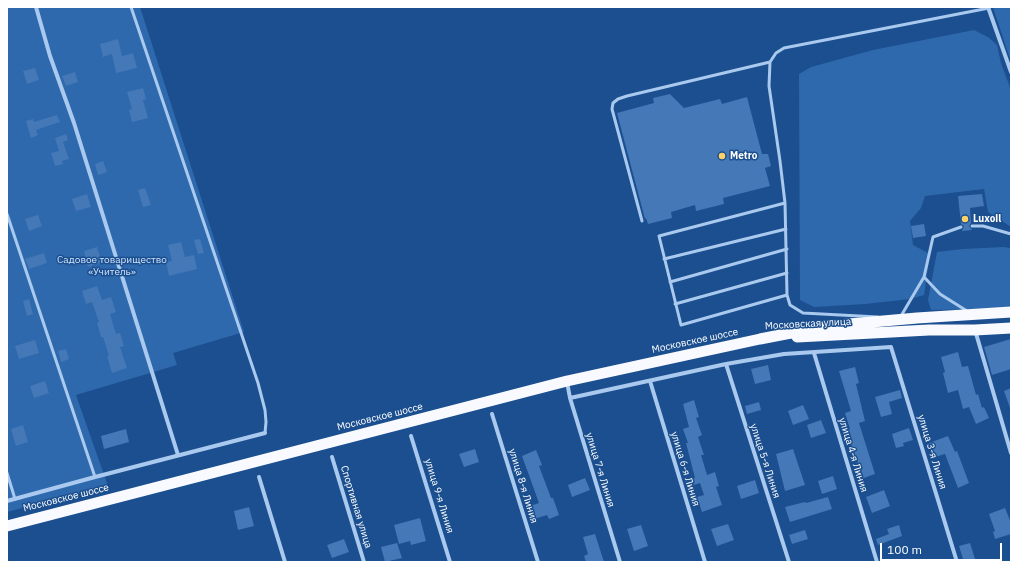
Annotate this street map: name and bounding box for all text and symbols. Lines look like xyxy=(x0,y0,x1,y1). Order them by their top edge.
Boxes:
place label: Metro xyxy=(730,150,757,162)
marker: Metro xyxy=(717,151,727,161)
place label: Luxoil xyxy=(973,213,1001,225)
marker: Luxoil xyxy=(960,214,970,224)
park label: Садовое товарищество «Учитель» xyxy=(57,254,167,278)
street label: Московская улица xyxy=(765,316,851,332)
street label: Московское шоссе xyxy=(651,326,739,356)
street label: Московское шоссе xyxy=(336,401,424,433)
street label: улица 3-я Линия xyxy=(915,413,949,491)
street label: улица 4-я Линия xyxy=(836,416,870,494)
street label: улица 5-я Линия xyxy=(747,422,783,500)
street label: улица 6-я Линия xyxy=(668,430,702,508)
street label: улица 7-я Линия xyxy=(583,431,617,509)
street label: улица 8-я Линия xyxy=(506,447,540,525)
street label: улица 9-я Линия xyxy=(422,457,456,535)
street label: Спортивная улица xyxy=(338,464,374,550)
street label: Московское шоссе xyxy=(22,482,110,514)
scale bar xyxy=(882,535,1004,561)
text: 100 m xyxy=(887,542,922,557)

